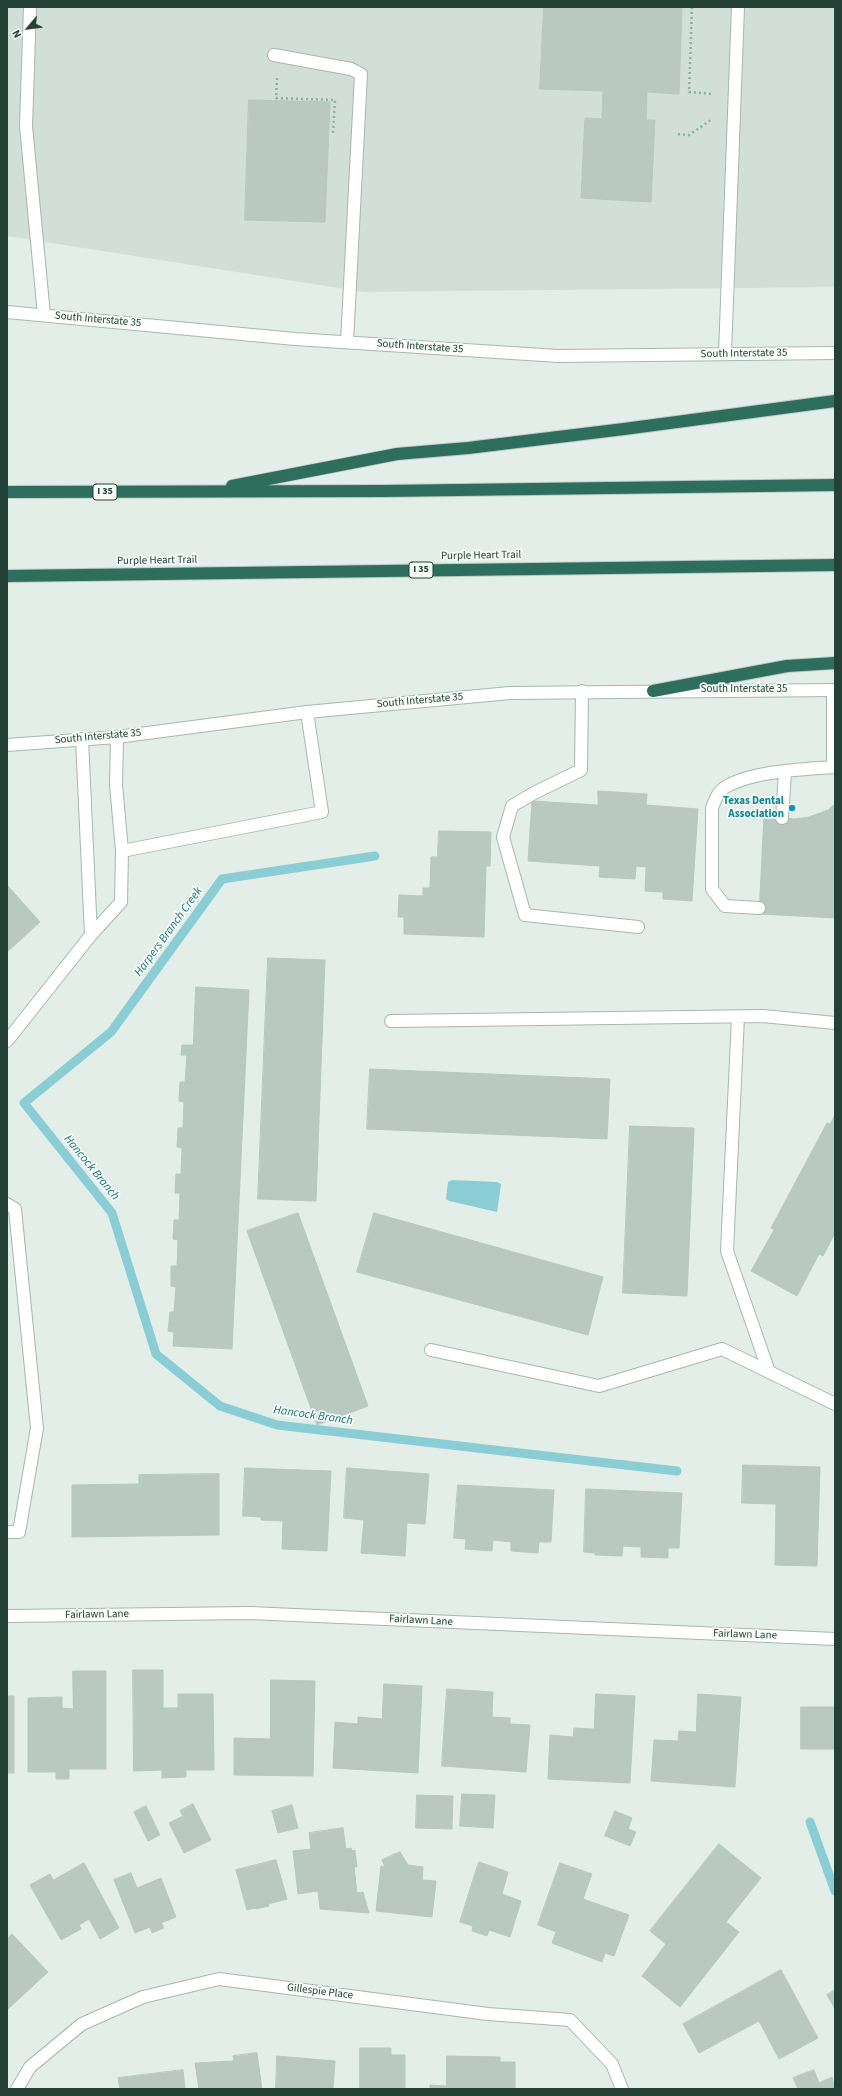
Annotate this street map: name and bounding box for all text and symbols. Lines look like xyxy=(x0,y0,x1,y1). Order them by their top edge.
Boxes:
north arrow xyxy=(8,8,48,48)
text: N xyxy=(9,27,25,41)
street label: South Interstate 35 xyxy=(54,310,142,330)
street label: South Interstate 35 xyxy=(376,337,464,357)
street label: South Interstate 35 xyxy=(700,347,788,361)
road number: I 35 xyxy=(93,484,117,500)
street label: Purple Heart Trail xyxy=(441,549,521,563)
street label: Purple Heart Trail xyxy=(117,554,197,568)
road number: I 35 xyxy=(409,562,433,578)
street label: South Interstate 35 xyxy=(701,683,787,697)
street label: South Interstate 35 xyxy=(376,691,464,711)
street label: South Interstate 35 xyxy=(54,727,142,747)
place label: Texas Dental Association xyxy=(723,795,784,821)
marker: Texas Dental Association xyxy=(787,803,797,813)
water label: Harpers Branch Creek xyxy=(132,885,206,979)
water label: Hancock Branch xyxy=(60,1132,122,1204)
water label: Hancock Branch xyxy=(272,1403,354,1429)
street label: Fairlawn Lane xyxy=(65,1608,129,1622)
street label: Fairlawn Lane xyxy=(389,1613,453,1629)
street label: Fairlawn Lane xyxy=(713,1627,777,1643)
street label: Gillespie Place xyxy=(286,1981,354,2003)

